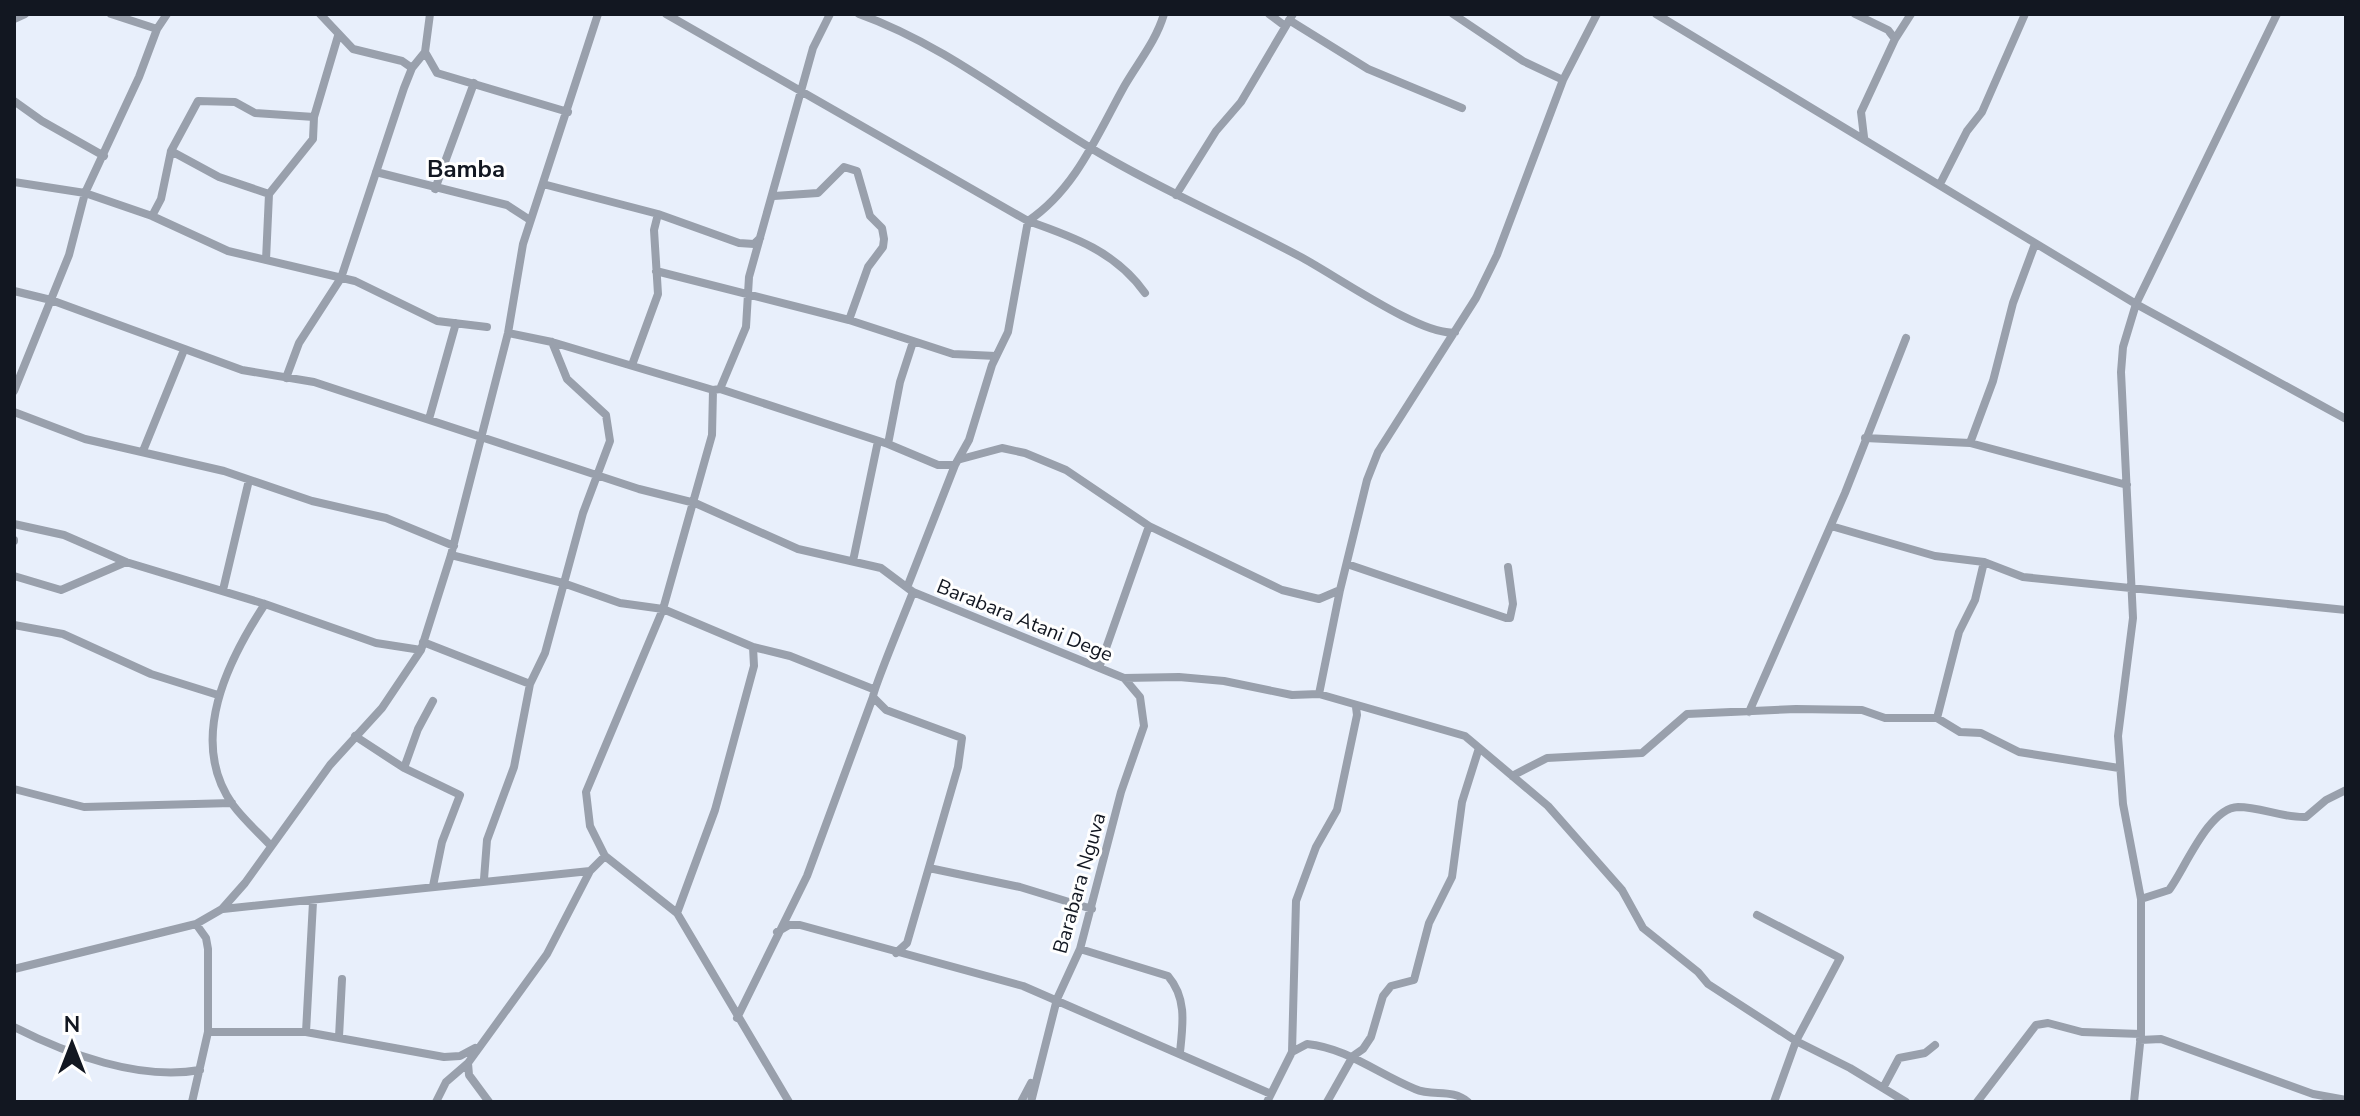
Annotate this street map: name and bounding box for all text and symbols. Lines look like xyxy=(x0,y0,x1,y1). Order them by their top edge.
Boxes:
district label: Bamba xyxy=(427,153,505,185)
street label: Barabara Atani Dege xyxy=(933,573,1117,668)
street label: Barabara Nguva xyxy=(1046,810,1112,957)
north arrow xyxy=(32,1004,112,1084)
text: N xyxy=(64,1010,80,1040)

